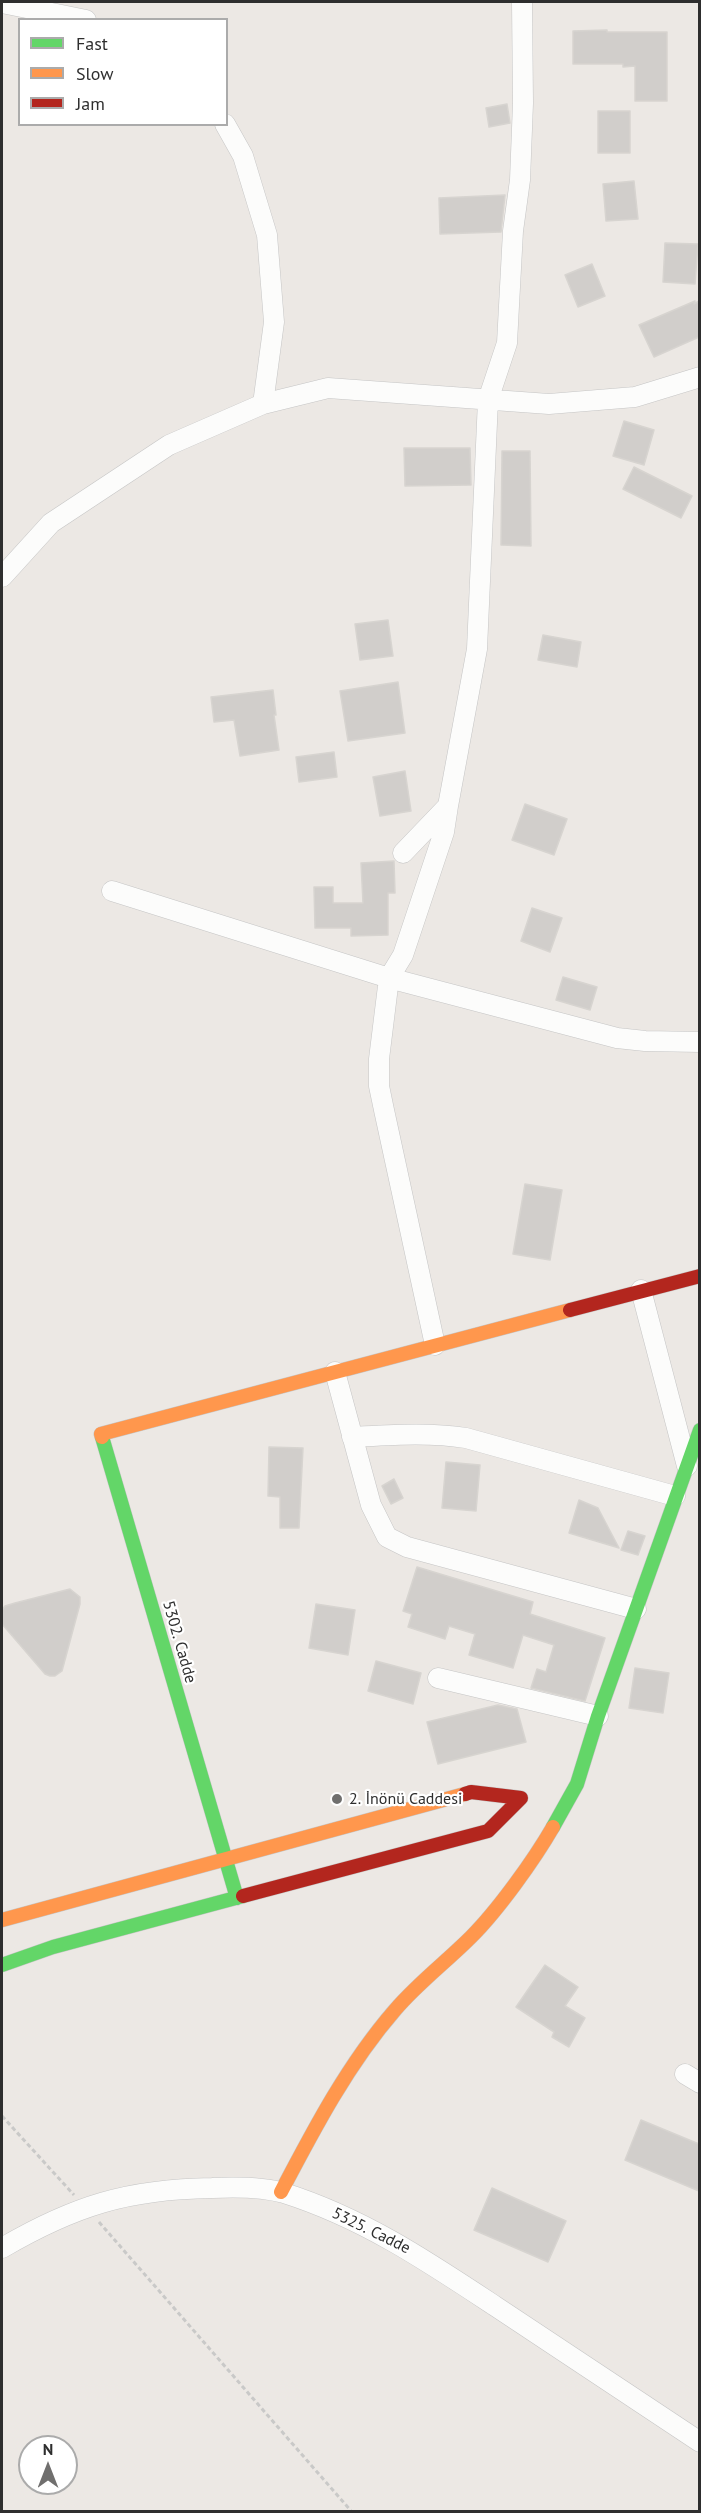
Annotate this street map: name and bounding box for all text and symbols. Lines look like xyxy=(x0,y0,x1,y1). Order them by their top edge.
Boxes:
legend xyxy=(18,18,228,126)
text: Fast xyxy=(76,32,108,55)
text: Slow xyxy=(76,62,114,85)
text: Jam xyxy=(76,92,105,115)
street label: 5302. Cadde xyxy=(158,1599,200,1685)
place label: 2. İnönü Caddesi xyxy=(349,1789,462,1809)
marker: 2. İnönü Caddesi xyxy=(330,1792,344,1806)
street label: 5325. Cadde xyxy=(329,2204,413,2258)
north arrow xyxy=(18,2435,78,2495)
text: N xyxy=(43,2439,53,2459)

